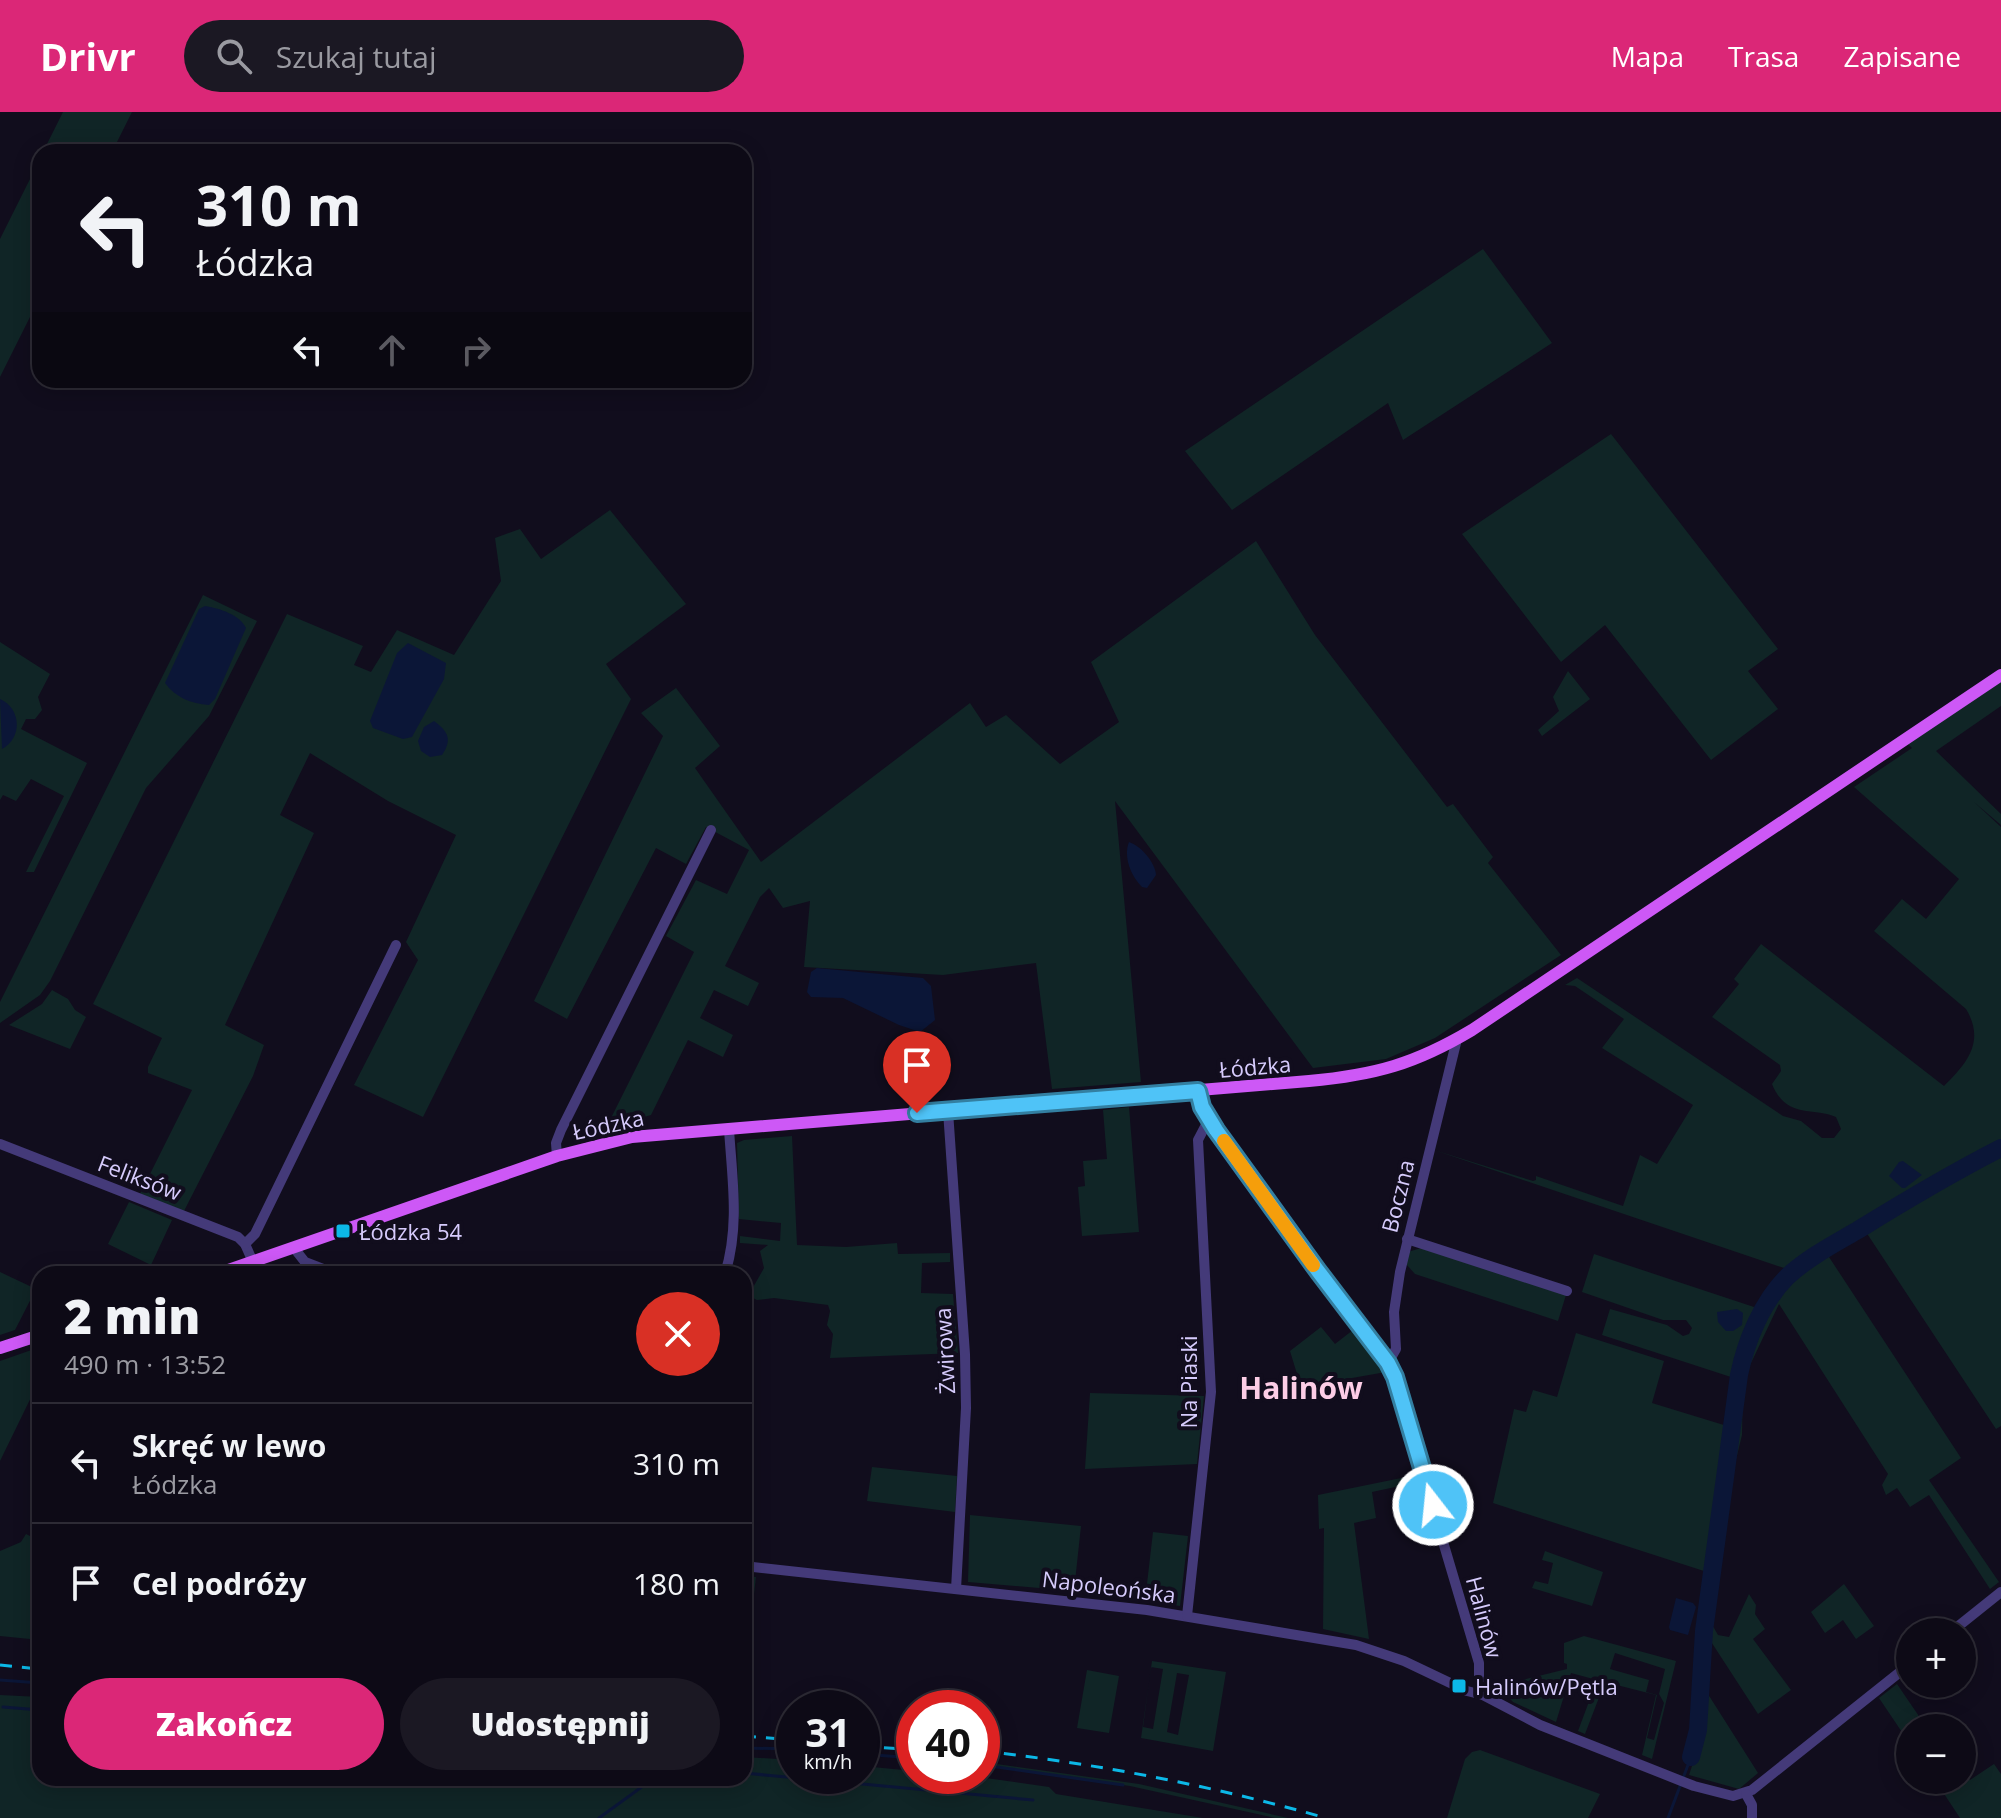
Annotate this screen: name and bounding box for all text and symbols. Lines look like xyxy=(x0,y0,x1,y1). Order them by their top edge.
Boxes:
search box xyxy=(184,20,744,92)
text: Drivr xyxy=(40,30,136,82)
icon: search xyxy=(212,34,256,78)
text: Szukaj tutaj xyxy=(276,36,437,77)
text: Mapa xyxy=(1611,37,1684,75)
text: Trasa xyxy=(1728,37,1799,75)
text: Zapisane xyxy=(1843,37,1961,75)
text: 310 m xyxy=(196,166,362,242)
icon: left xyxy=(64,176,168,280)
text: Łódzka xyxy=(196,238,314,287)
icon: left xyxy=(286,328,330,372)
icon: ahead xyxy=(370,328,414,372)
icon: right xyxy=(454,328,498,372)
pin xyxy=(883,1031,951,1113)
icon: arrive xyxy=(895,1043,939,1087)
street label: Łódzka xyxy=(1218,1048,1292,1084)
street label: Łódzka xyxy=(570,1102,646,1146)
street label: Feliksów xyxy=(94,1147,186,1207)
street label: Boczna xyxy=(1373,1156,1421,1236)
place label: Łódzka 54 xyxy=(359,1216,463,1246)
marker: Łódzka 54 xyxy=(334,1222,352,1240)
text: 2 min xyxy=(64,1283,200,1348)
button: close xyxy=(636,1292,720,1376)
street label: Żwirowa xyxy=(927,1307,961,1395)
street label: Na Piaski xyxy=(1173,1335,1203,1429)
text: 490 m · 13:52 xyxy=(64,1346,226,1382)
district label: Halinów xyxy=(1239,1367,1363,1408)
text: Skręć w lewo xyxy=(132,1425,326,1466)
icon: left xyxy=(64,1441,108,1485)
text: 310 m xyxy=(633,1443,720,1484)
position arrow xyxy=(1391,1463,1475,1547)
text: Łódzka xyxy=(132,1466,217,1502)
icon: arrive xyxy=(64,1561,108,1605)
text: Cel podróży xyxy=(132,1563,306,1604)
text: 180 m xyxy=(633,1563,720,1604)
street label: Napoleońska xyxy=(1040,1563,1178,1609)
street label: Halinów xyxy=(1460,1573,1510,1661)
map controls xyxy=(1896,1618,1976,1794)
button: + xyxy=(1896,1618,1976,1698)
place label: Halinów/Pętla xyxy=(1475,1671,1618,1701)
marker: Halinów/Pętla xyxy=(1450,1677,1468,1695)
button: Zakończ xyxy=(64,1678,384,1770)
button: Udostępnij xyxy=(400,1678,720,1770)
speed limit sign: 40 xyxy=(896,1690,1000,1794)
text: 31 xyxy=(805,1704,851,1759)
button: − xyxy=(1896,1714,1976,1794)
text: km/h xyxy=(804,1748,852,1775)

